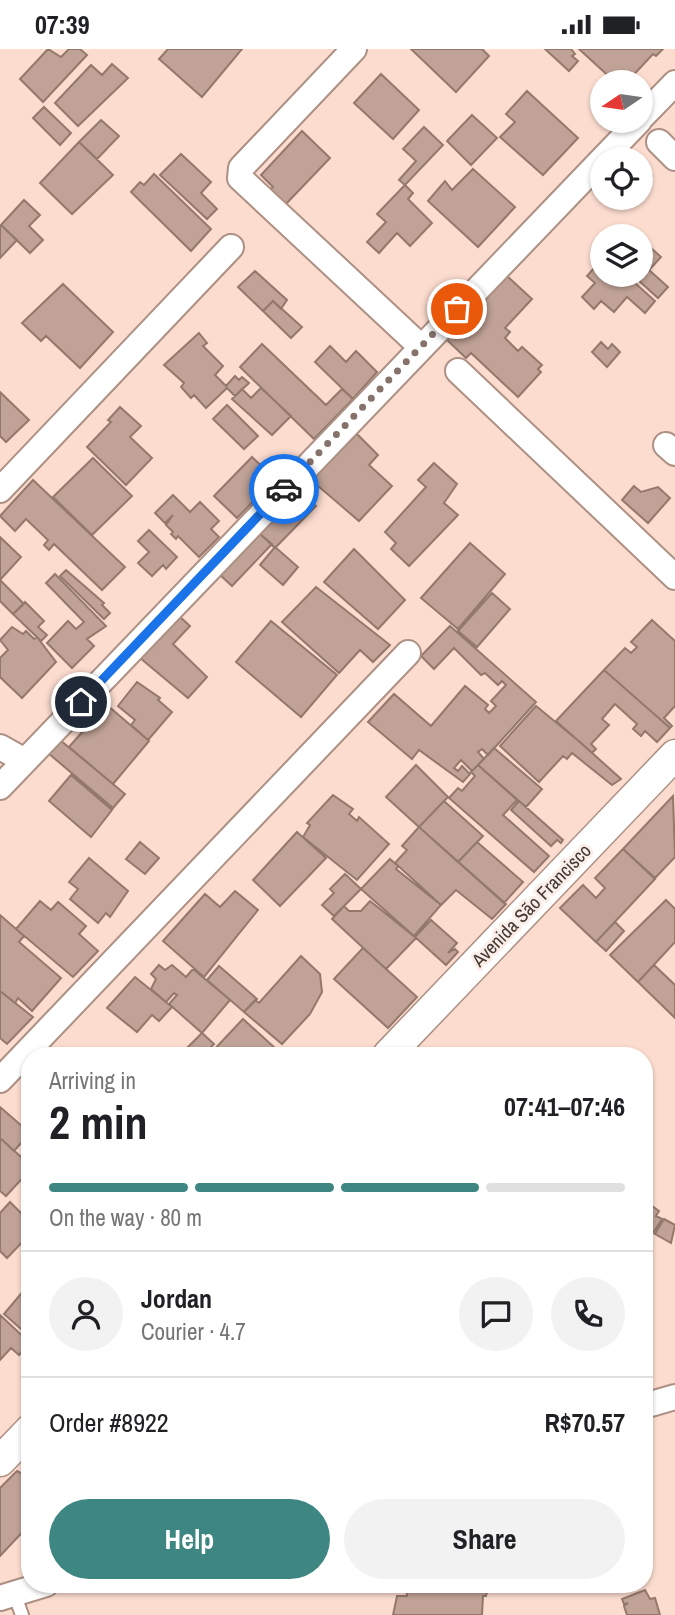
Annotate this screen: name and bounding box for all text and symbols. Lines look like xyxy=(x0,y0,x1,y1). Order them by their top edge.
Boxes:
text: 07:39 xyxy=(35,7,90,42)
north arrow xyxy=(590,70,653,133)
map controls xyxy=(590,70,653,287)
button: locate xyxy=(590,147,653,210)
button: layers xyxy=(590,224,653,287)
pin xyxy=(427,279,487,339)
icon: bag xyxy=(438,290,476,328)
courier xyxy=(249,454,319,524)
icon: car xyxy=(265,470,303,508)
pin xyxy=(51,672,111,732)
icon: home xyxy=(62,683,100,721)
street label: Avenida São Francisco xyxy=(465,838,597,973)
text: Arriving in xyxy=(49,1065,136,1096)
text: 07:41–07:46 xyxy=(504,1089,625,1124)
text: 2 min xyxy=(49,1091,148,1153)
text: On the way · 80 m xyxy=(49,1202,202,1233)
button: person xyxy=(49,1277,123,1351)
button: chat xyxy=(459,1277,533,1351)
button: phone xyxy=(551,1277,625,1351)
text: Jordan xyxy=(141,1281,212,1316)
text: Courier · 4.7 xyxy=(141,1316,246,1347)
text: Order #8922 xyxy=(49,1405,169,1440)
text: R$70.57 xyxy=(544,1405,625,1440)
button: Help xyxy=(49,1499,330,1579)
button: Share xyxy=(344,1499,625,1579)

